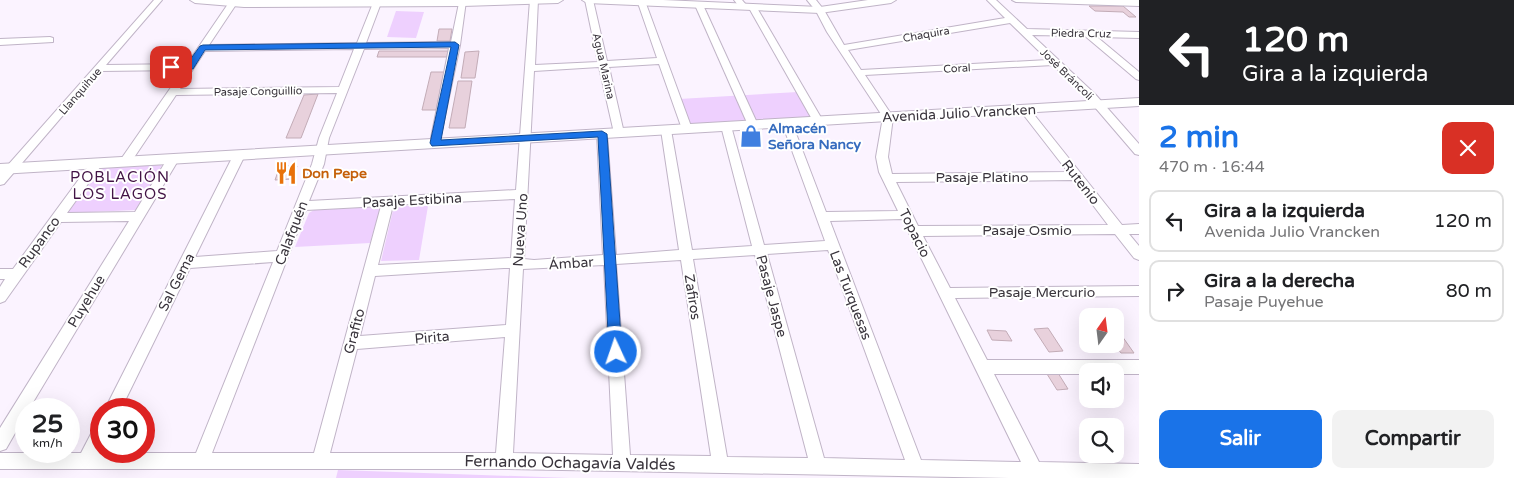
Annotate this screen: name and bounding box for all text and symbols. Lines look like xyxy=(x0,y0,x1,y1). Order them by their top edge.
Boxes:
text: 120 m xyxy=(1242,19,1349,61)
icon: left xyxy=(1159,20,1224,85)
street label: Chaquira xyxy=(902,24,951,45)
street label: Piedra Cruz xyxy=(1051,26,1112,41)
street label: Agua Marina xyxy=(590,32,617,100)
pin xyxy=(150,46,192,88)
street label: José Bráncoli xyxy=(1037,46,1096,103)
icon: arrive xyxy=(157,53,185,81)
street label: Coral xyxy=(943,61,971,76)
text: Gira a la izquierda xyxy=(1242,61,1428,87)
street label: Llanquihue xyxy=(56,65,104,117)
street label: Pasaje Conguillío xyxy=(214,84,303,99)
street label: Avenida Julio Vrancken xyxy=(882,101,1036,126)
text: 2 min xyxy=(1159,119,1239,156)
place label: Almacén Señora Nancy xyxy=(768,120,862,153)
button: close xyxy=(1442,122,1494,174)
shop icon: Almacén Señora Nancy xyxy=(738,123,764,149)
street label: Rutenio xyxy=(1058,157,1103,208)
text: 470 m · 16:44 xyxy=(1159,157,1265,177)
restaurant icon: Don Pepe xyxy=(273,160,299,186)
place label: Don Pepe xyxy=(302,165,367,182)
district label: POBLACIÓN LOS LAGOS xyxy=(70,168,170,203)
street label: Pasaje Platino xyxy=(935,169,1029,186)
street label: Pasaje Estibina xyxy=(362,189,462,212)
street label: Nueva Uno xyxy=(509,193,532,267)
street label: Calafquén xyxy=(271,199,312,268)
text: Gira a la izquierda xyxy=(1204,200,1365,222)
street label: Topacio xyxy=(895,206,934,260)
icon: left xyxy=(1161,207,1189,235)
text: 120 m xyxy=(1434,210,1492,232)
street label: Rupanco xyxy=(15,213,64,271)
street label: Pasaje Osmio xyxy=(982,222,1072,239)
text: Avenida Julio Vrancken xyxy=(1204,222,1380,242)
street label: Las Turquesas xyxy=(826,248,875,342)
street label: Sal Gema xyxy=(155,250,198,314)
street label: Ámbar xyxy=(548,253,595,274)
street label: Pasaje Jaspe xyxy=(752,253,791,339)
text: Gira a la derecha xyxy=(1204,270,1355,292)
street label: Puyehue xyxy=(64,272,109,331)
street label: Zafiros xyxy=(681,273,705,321)
icon: right xyxy=(1161,277,1189,305)
text: 80 m xyxy=(1446,280,1492,302)
street label: Pasaje Mercurio xyxy=(989,284,1095,301)
text: Pasaje Puyehue xyxy=(1204,292,1324,312)
street label: Grafito xyxy=(340,307,369,356)
north arrow xyxy=(1079,308,1124,352)
map controls xyxy=(1079,308,1124,463)
position arrow xyxy=(589,325,641,377)
street label: Pirita xyxy=(414,328,450,347)
button: sound xyxy=(1079,363,1124,408)
speed limit sign: 30 xyxy=(90,398,155,463)
text: 25 xyxy=(32,409,63,439)
button: Salir xyxy=(1159,410,1322,468)
button: Compartir xyxy=(1332,410,1494,468)
button: search xyxy=(1079,418,1124,463)
text: km/h xyxy=(32,436,63,450)
street label: Fernando Ochagavía Valdés xyxy=(464,451,676,475)

